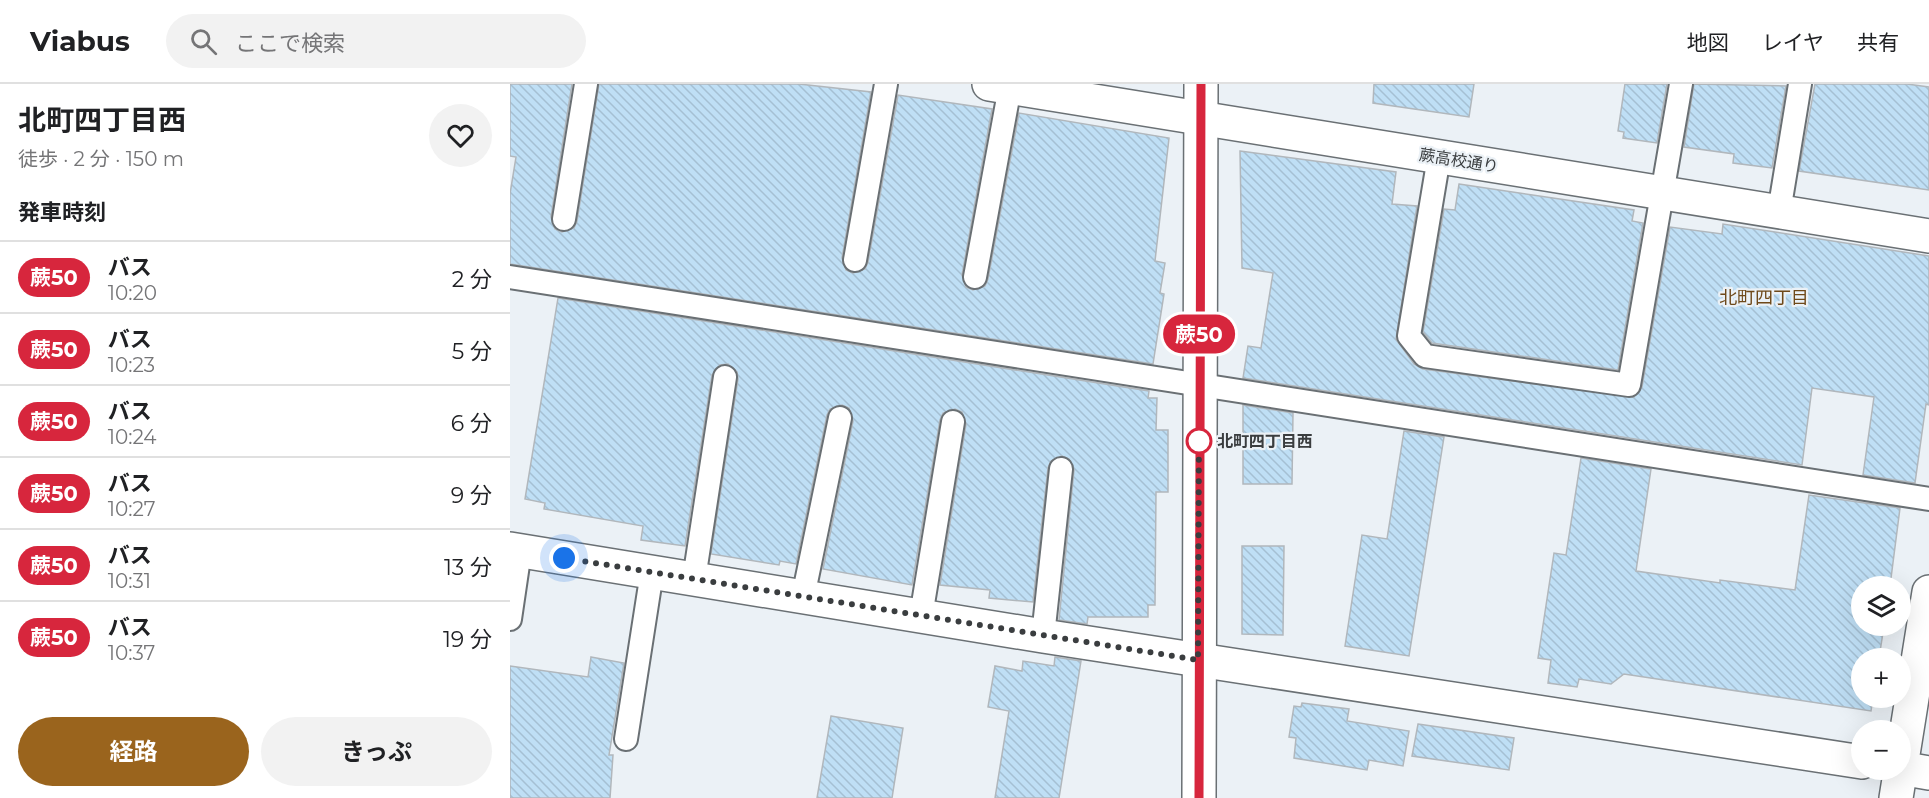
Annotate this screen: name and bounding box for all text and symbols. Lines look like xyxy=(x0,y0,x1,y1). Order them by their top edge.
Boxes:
search box xyxy=(166,14,586,68)
text: Viabus xyxy=(30,24,130,58)
icon: search xyxy=(187,25,220,58)
text: ここで検索 xyxy=(235,30,345,57)
text: 地図 xyxy=(1687,30,1729,55)
text: レイヤ xyxy=(1762,30,1824,55)
text: 共有 xyxy=(1857,30,1899,55)
text: 北町四丁目西 xyxy=(18,103,186,137)
button: heart xyxy=(429,104,492,167)
street label: 蕨高校通り xyxy=(1418,145,1500,176)
text: 徒歩 · 2 分 · 150 m xyxy=(18,147,184,171)
text: 発車時刻 xyxy=(18,199,106,226)
text: バス xyxy=(108,254,152,281)
text: 蕨50 xyxy=(30,265,78,290)
text: 2 分 xyxy=(452,266,492,293)
text: 10:20 xyxy=(108,281,157,305)
district label: 北町四丁目 xyxy=(1719,287,1809,309)
line badge: 蕨50 xyxy=(1164,314,1234,354)
text: 蕨50 xyxy=(1175,322,1223,347)
text: バス xyxy=(108,326,152,353)
text: 蕨50 xyxy=(30,337,78,362)
text: 5 分 xyxy=(452,338,492,365)
text: 10:23 xyxy=(108,353,155,377)
text: バス xyxy=(108,398,152,425)
text: 蕨50 xyxy=(30,409,78,434)
text: 6 分 xyxy=(451,410,492,437)
text: 10:24 xyxy=(108,425,157,449)
marker: 北町四丁目西 xyxy=(1186,428,1212,454)
place label: 北町四丁目西 xyxy=(1217,432,1313,451)
text: バス xyxy=(108,470,152,497)
text: 蕨50 xyxy=(30,481,78,506)
text: 9 分 xyxy=(451,482,492,509)
text: 10:27 xyxy=(108,497,156,521)
text: バス xyxy=(108,542,152,569)
your location xyxy=(549,543,579,573)
text: 蕨50 xyxy=(30,553,78,578)
text: 13 分 xyxy=(444,554,492,581)
text: 10:31 xyxy=(108,569,151,593)
map controls xyxy=(1851,576,1911,780)
button: layers xyxy=(1851,576,1911,636)
text: バス xyxy=(108,614,152,641)
text: 蕨50 xyxy=(30,625,78,650)
text: 19 分 xyxy=(443,626,492,653)
text: 10:37 xyxy=(108,641,155,665)
button: + xyxy=(1851,648,1911,708)
button: 経路 xyxy=(18,717,249,786)
button: きっぷ xyxy=(261,717,492,786)
button: − xyxy=(1851,720,1911,780)

